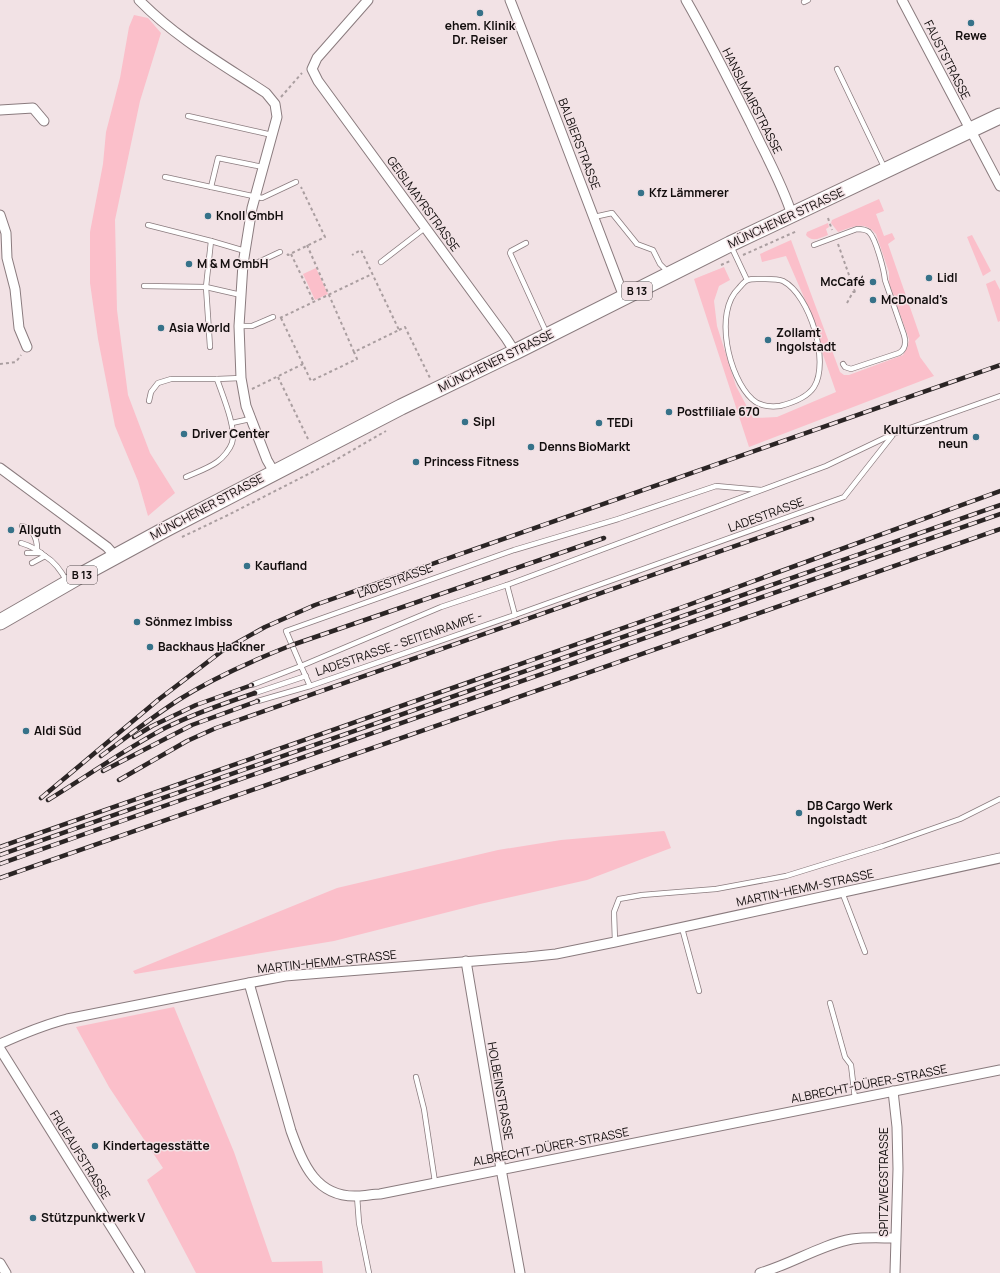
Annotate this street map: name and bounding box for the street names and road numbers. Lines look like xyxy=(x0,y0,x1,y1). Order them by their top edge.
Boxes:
street label: FAUSTSTRASSE xyxy=(920,17,975,103)
street label: HANSLMAIRSTRASSE xyxy=(718,45,787,157)
street label: BALBIERSTRASSE xyxy=(554,96,605,192)
street label: GEISLMAYRSTRASSE xyxy=(383,153,464,255)
street label: MÜNCHENER STRASSE xyxy=(725,183,847,252)
road number: B 13 xyxy=(622,282,652,300)
street label: MÜNCHENER STRASSE xyxy=(435,325,557,396)
street label: MÜNCHENER STRASSE xyxy=(147,469,267,544)
street label: LADESTRASSE xyxy=(726,493,806,536)
street label: LADESTRASSE xyxy=(355,559,435,602)
road number: B 13 xyxy=(67,566,97,584)
street label: LADESTRASSE - SEITENRAMPE - xyxy=(313,607,485,680)
street label: MARTIN-HEMM-STRASSE xyxy=(735,865,875,910)
street label: MARTIN-HEMM-STRASSE xyxy=(256,946,398,977)
street label: HOLBEINSTRASSE xyxy=(483,1040,518,1142)
street label: ALBRECHT-DÜRER-STRASSE xyxy=(789,1060,949,1107)
street label: FRUEAUFSTRASSE xyxy=(46,1107,115,1203)
street label: ALBRECHT-DÜRER-STRASSE xyxy=(471,1123,631,1170)
street label: SPITZWEGSTRASSE xyxy=(875,1127,892,1237)

